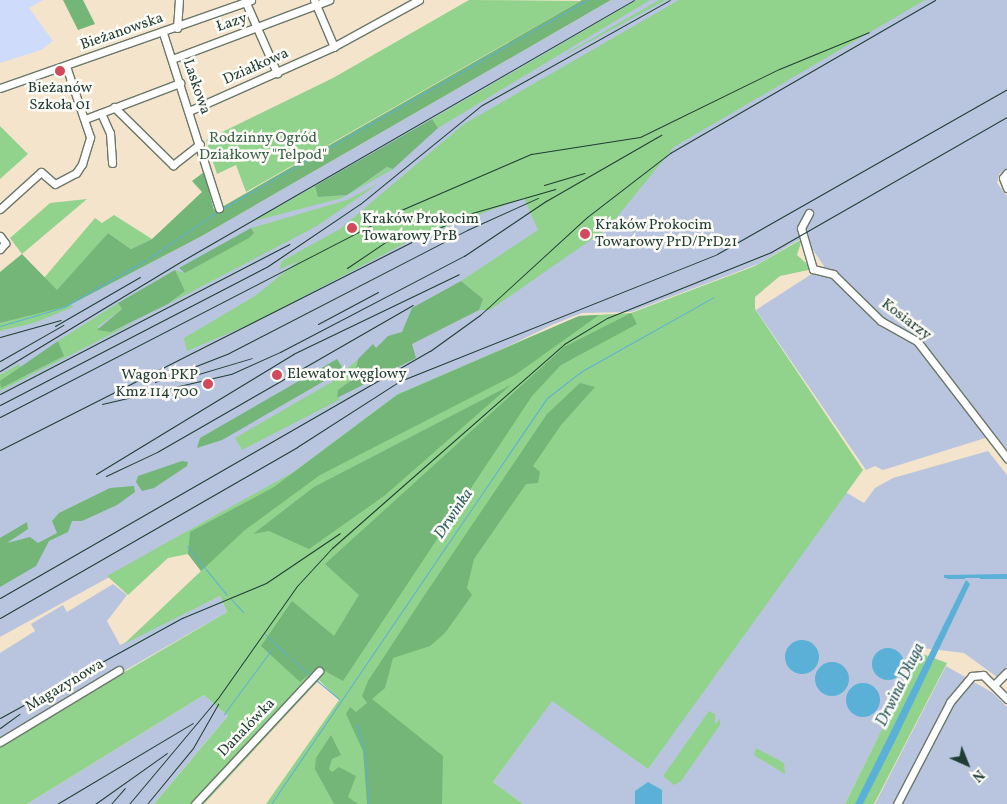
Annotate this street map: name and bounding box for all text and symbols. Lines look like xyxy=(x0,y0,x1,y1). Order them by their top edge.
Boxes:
street label: Bieżanowska xyxy=(78,9,166,55)
street label: Łazy xyxy=(214,9,250,37)
street label: Działkowa xyxy=(220,45,292,89)
street label: Laskowa xyxy=(178,57,214,117)
marker: Bieżanów Szkoła 01 xyxy=(54,65,66,77)
place label: Bieżanów Szkoła 01 xyxy=(28,79,92,114)
park label: Rodzinny Ogród Działkowy "Telpod" xyxy=(199,129,327,164)
place label: Kraków Prokocim Towarowy PrB xyxy=(362,210,480,245)
place label: Kraków Prokocim Towarowy PrD/PrD21 xyxy=(595,216,738,251)
marker: Kraków Prokocim Towarowy PrB xyxy=(346,222,358,234)
marker: Kraków Prokocim Towarowy PrD/PrD21 xyxy=(579,228,591,240)
street label: Kosiarzy xyxy=(877,295,935,345)
place label: Wagon PKP Kmz 114 700 xyxy=(115,366,198,401)
place label: Elewator węglowy xyxy=(287,366,407,384)
marker: Elewator węglowy xyxy=(271,369,283,381)
marker: Wagon PKP Kmz 114 700 xyxy=(202,378,214,390)
water label: Drwinka xyxy=(430,485,478,543)
water label: Drwina Długa xyxy=(873,640,929,730)
street label: Magazynowa xyxy=(23,656,107,716)
street label: Danalówka xyxy=(215,695,279,761)
north arrow xyxy=(942,739,992,789)
text: N xyxy=(968,765,988,786)

